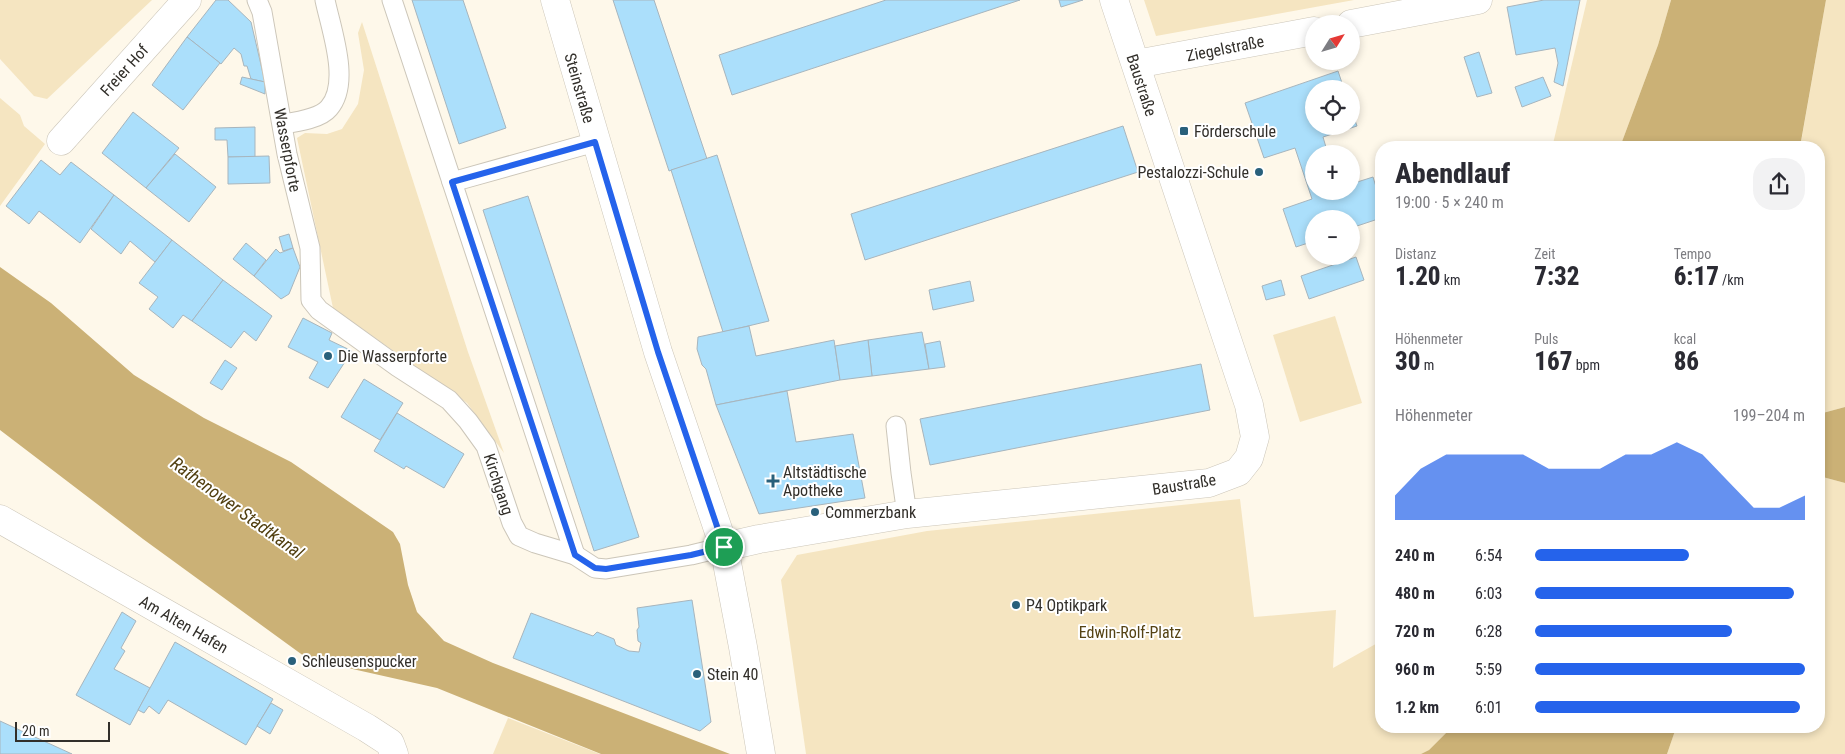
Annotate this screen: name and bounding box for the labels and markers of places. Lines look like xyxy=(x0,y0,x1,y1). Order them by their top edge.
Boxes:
place label: Förderschule xyxy=(1194,122,1276,141)
marker: Förderschule xyxy=(1178,125,1190,137)
place label: Pestalozzi-Schule xyxy=(1137,163,1249,182)
marker: Pestalozzi-Schule xyxy=(1253,166,1265,178)
place label: Die Wasserpforte xyxy=(338,347,447,366)
marker: Die Wasserpforte xyxy=(322,350,334,362)
place label: Altstädtische Apotheke xyxy=(783,463,867,500)
marker: Altstädtische Apotheke xyxy=(767,475,779,487)
place label: Commerzbank xyxy=(825,503,917,522)
marker: Commerzbank xyxy=(809,506,821,518)
pin xyxy=(703,526,745,568)
place label: P4 Optikpark xyxy=(1026,596,1108,615)
marker: P4 Optikpark xyxy=(1010,599,1022,611)
place label: Schleusenspucker xyxy=(302,652,417,671)
marker: Schleusenspucker xyxy=(286,655,298,667)
place label: Stein 40 xyxy=(707,665,758,684)
marker: Stein 40 xyxy=(691,668,703,680)

